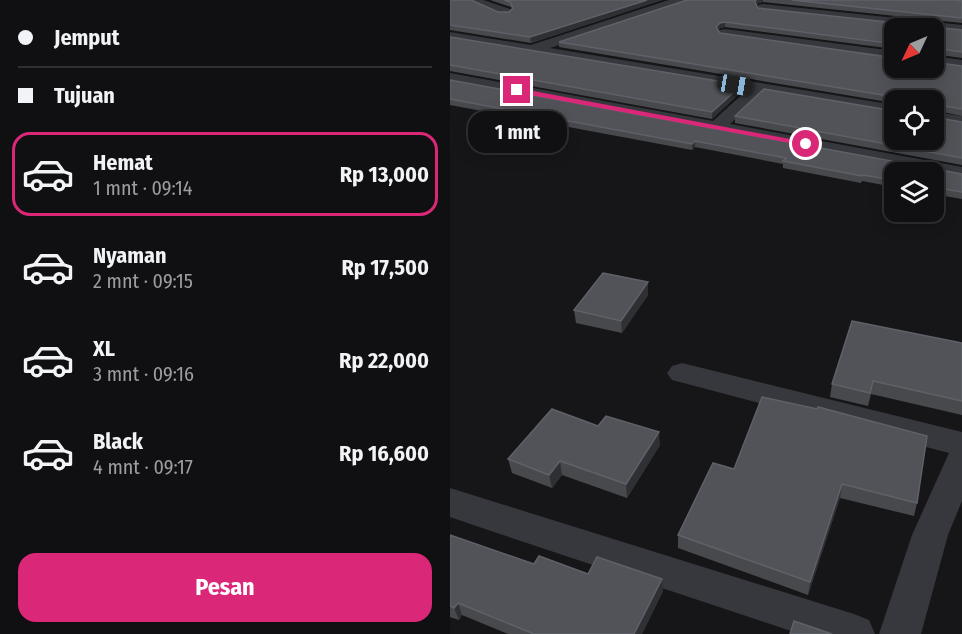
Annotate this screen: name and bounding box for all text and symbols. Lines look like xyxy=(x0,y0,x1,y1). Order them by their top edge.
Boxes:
north arrow xyxy=(884,18,944,78)
map controls xyxy=(884,18,944,222)
text: Jemput xyxy=(54,24,119,51)
car xyxy=(716,73,754,97)
route end xyxy=(503,76,530,103)
text: Tujuan xyxy=(54,82,115,109)
button: locate xyxy=(884,90,944,150)
callout: 1 mnt xyxy=(467,111,566,153)
text: 1 mnt xyxy=(495,120,540,144)
route start xyxy=(792,130,819,157)
icon: car xyxy=(21,147,75,201)
text: Hemat xyxy=(93,149,153,176)
text: Rp 13,000 xyxy=(340,161,429,188)
button: layers xyxy=(884,162,944,222)
text: 1 mnt · 09:14 xyxy=(93,176,192,200)
icon: car xyxy=(21,240,75,294)
text: Nyaman xyxy=(93,242,166,269)
text: Rp 17,500 xyxy=(341,254,429,281)
text: 2 mnt · 09:15 xyxy=(93,269,193,293)
icon: car xyxy=(21,333,75,387)
text: XL xyxy=(93,335,115,362)
text: Rp 22,000 xyxy=(339,347,429,374)
text: 3 mnt · 09:16 xyxy=(93,362,194,386)
icon: car xyxy=(21,426,75,480)
text: Black xyxy=(93,428,143,455)
text: Rp 16,600 xyxy=(339,440,429,467)
text: 4 mnt · 09:17 xyxy=(93,455,193,479)
button: Pesan xyxy=(18,553,432,622)

